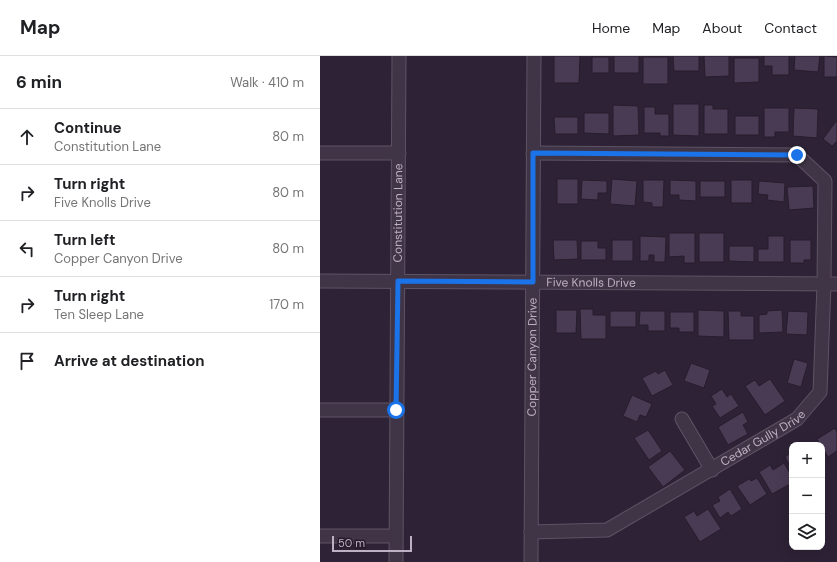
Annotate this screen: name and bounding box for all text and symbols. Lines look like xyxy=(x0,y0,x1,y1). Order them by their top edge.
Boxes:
text: Map xyxy=(20,15,60,40)
text: Home xyxy=(592,19,630,37)
text: Map xyxy=(652,19,680,37)
text: About xyxy=(702,19,742,37)
text: Contact xyxy=(764,19,817,37)
text: 6 min xyxy=(16,71,62,93)
text: Walk · 410 m xyxy=(230,74,304,91)
text: Continue xyxy=(54,118,122,138)
icon: ahead xyxy=(16,126,38,148)
text: 80 m xyxy=(272,128,304,145)
text: Constitution Lane xyxy=(54,138,161,155)
route end xyxy=(788,146,806,164)
street label: Constitution Lane xyxy=(390,163,406,263)
text: Turn right xyxy=(54,174,125,194)
icon: right xyxy=(16,182,38,204)
text: 80 m xyxy=(272,184,304,201)
text: Five Knolls Drive xyxy=(54,194,151,211)
text: Turn left xyxy=(54,230,115,250)
icon: left xyxy=(16,238,38,260)
text: 80 m xyxy=(272,240,304,257)
text: Copper Canyon Drive xyxy=(54,250,183,267)
street label: Five Knolls Drive xyxy=(546,274,636,291)
text: Turn right xyxy=(54,286,125,306)
icon: right xyxy=(16,294,38,316)
text: 170 m xyxy=(269,296,304,313)
street label: Copper Canyon Drive xyxy=(524,297,541,417)
text: Ten Sleep Lane xyxy=(54,306,144,323)
icon: arrive xyxy=(16,350,38,372)
text: Arrive at destination xyxy=(54,351,205,371)
route start xyxy=(387,401,405,419)
street label: Cedar Gully Drive xyxy=(717,407,809,470)
map controls xyxy=(789,442,825,550)
button: + xyxy=(789,442,825,478)
button: − xyxy=(789,478,825,514)
button: layers xyxy=(789,514,825,550)
scale bar xyxy=(332,534,412,553)
text: 50 m xyxy=(338,536,365,550)

